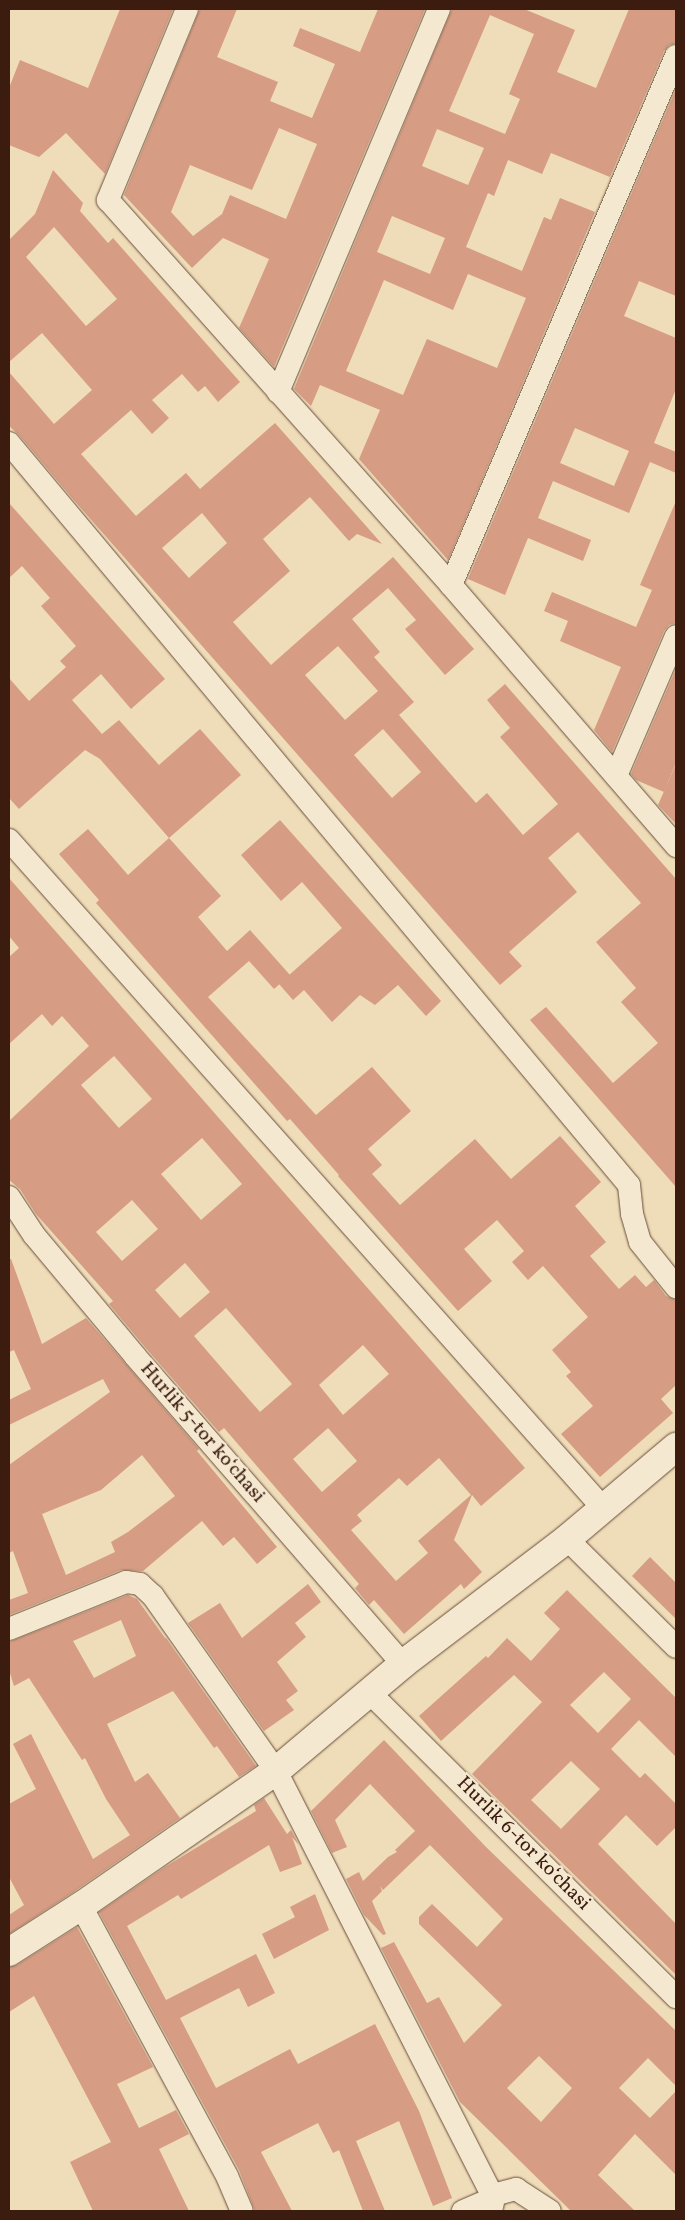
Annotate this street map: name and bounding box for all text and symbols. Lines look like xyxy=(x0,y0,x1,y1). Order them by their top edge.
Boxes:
street label: Hurlik 5-tor koʻchasi xyxy=(134,1358,270,1508)
street label: Hurlik 6-tor koʻchasi xyxy=(451,1772,595,1916)

